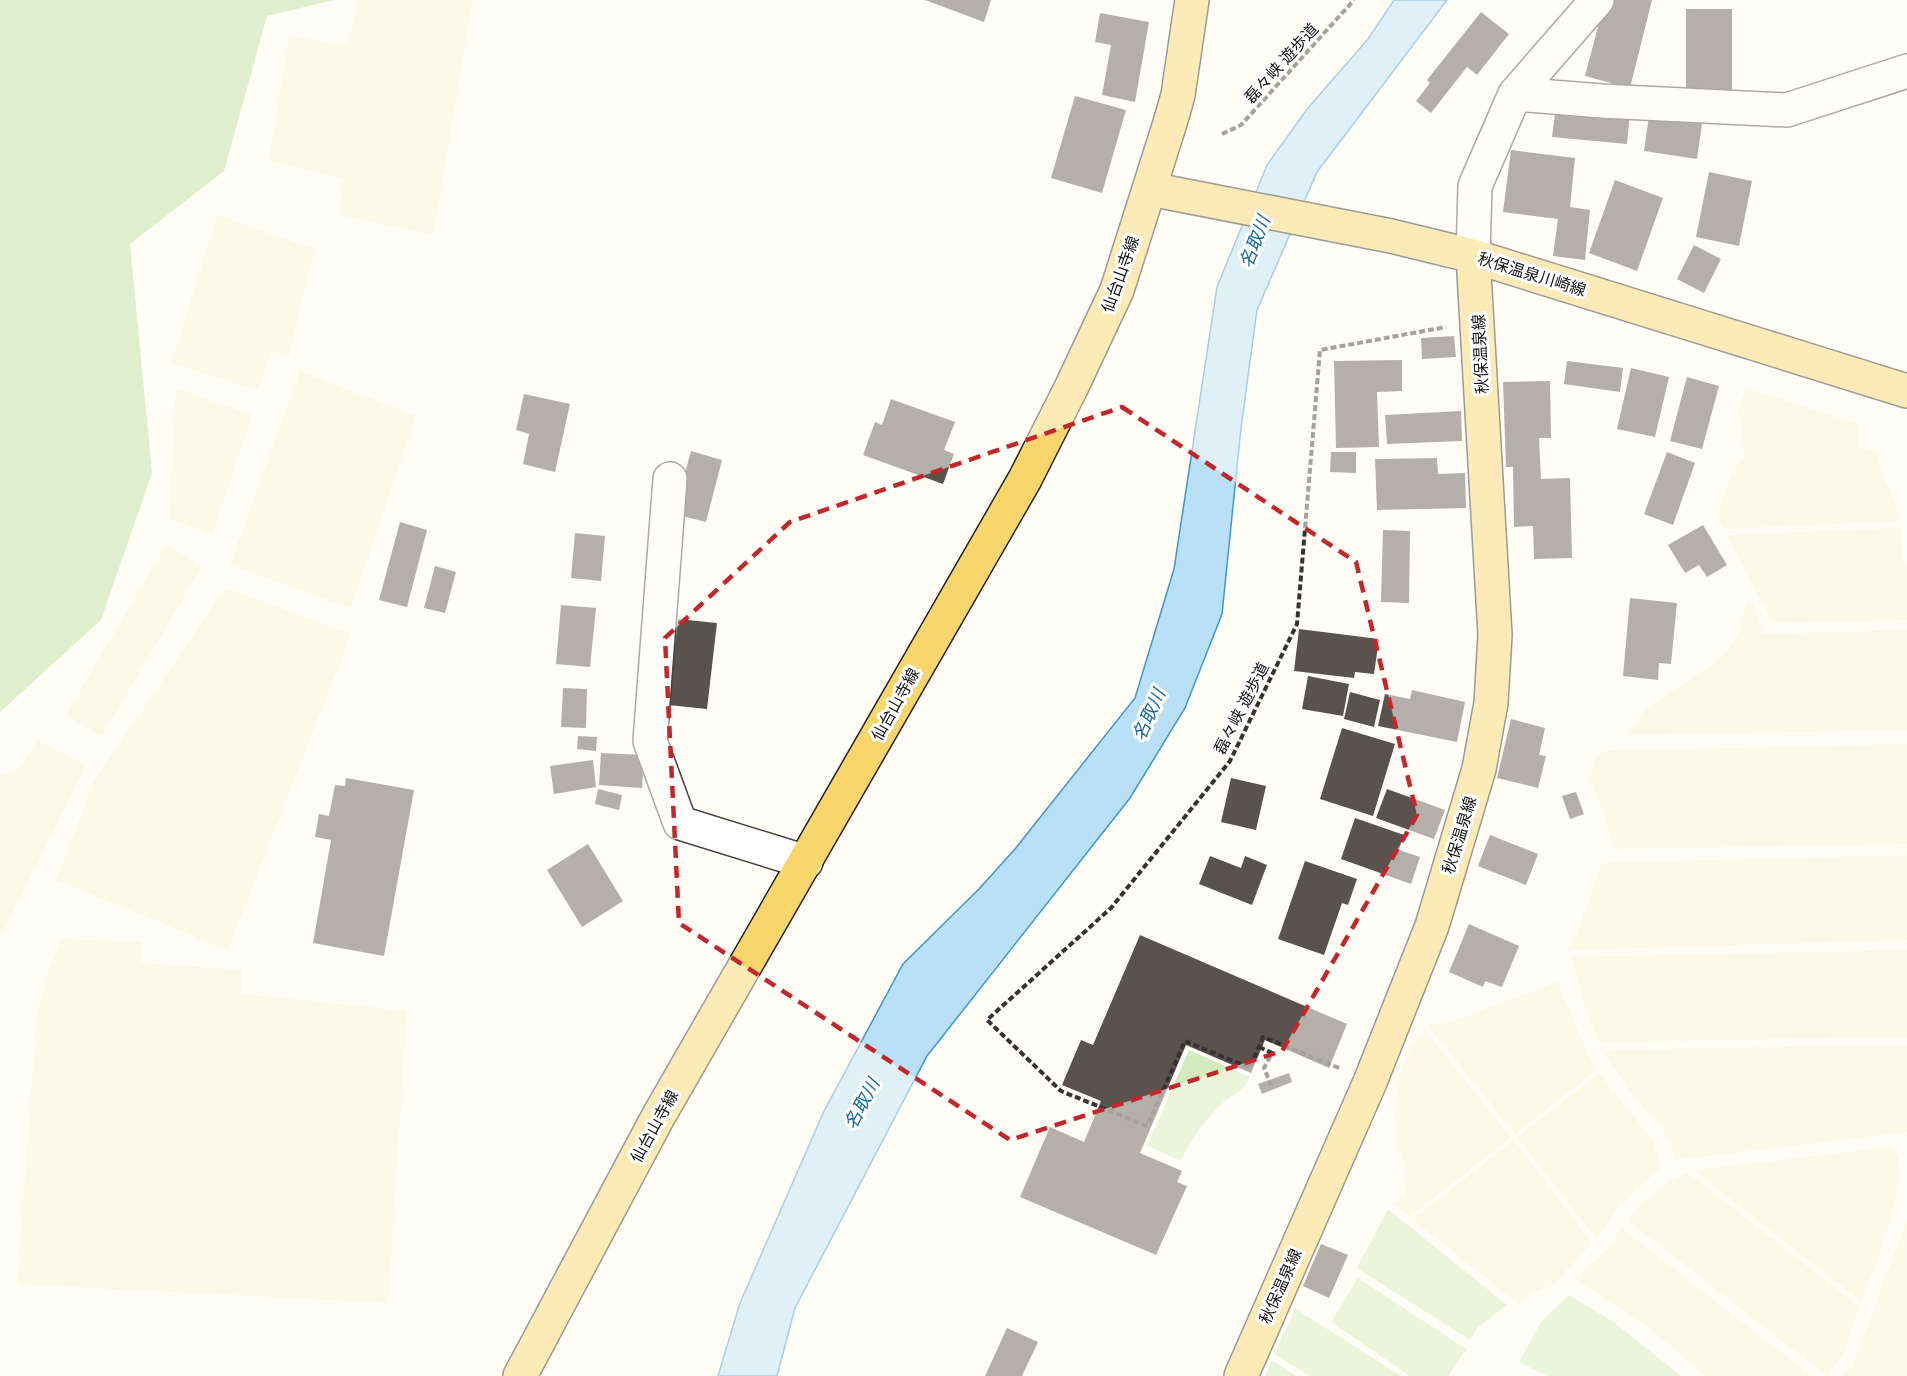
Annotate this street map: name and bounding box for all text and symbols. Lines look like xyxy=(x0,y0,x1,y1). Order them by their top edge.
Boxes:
street label: 磊々峡 遊歩道 xyxy=(1240,19,1322,107)
water label: 名取川 xyxy=(1235,211,1276,271)
street label: 仙台山寺線 xyxy=(1097,233,1143,315)
street label: 秋保温泉川崎線 xyxy=(1476,248,1588,300)
street label: 秋保温泉線 xyxy=(1468,314,1492,394)
street label: 磊々峡 遊歩道 xyxy=(1209,659,1273,757)
street label: 仙台山寺線 xyxy=(867,664,923,744)
water label: 名取川 xyxy=(1128,684,1171,744)
street label: 秋保温泉線 xyxy=(1438,794,1480,876)
water label: 名取川 xyxy=(840,1073,885,1133)
street label: 仙台山寺線 xyxy=(626,1086,682,1166)
street label: 秋保温泉線 xyxy=(1255,1245,1305,1327)

